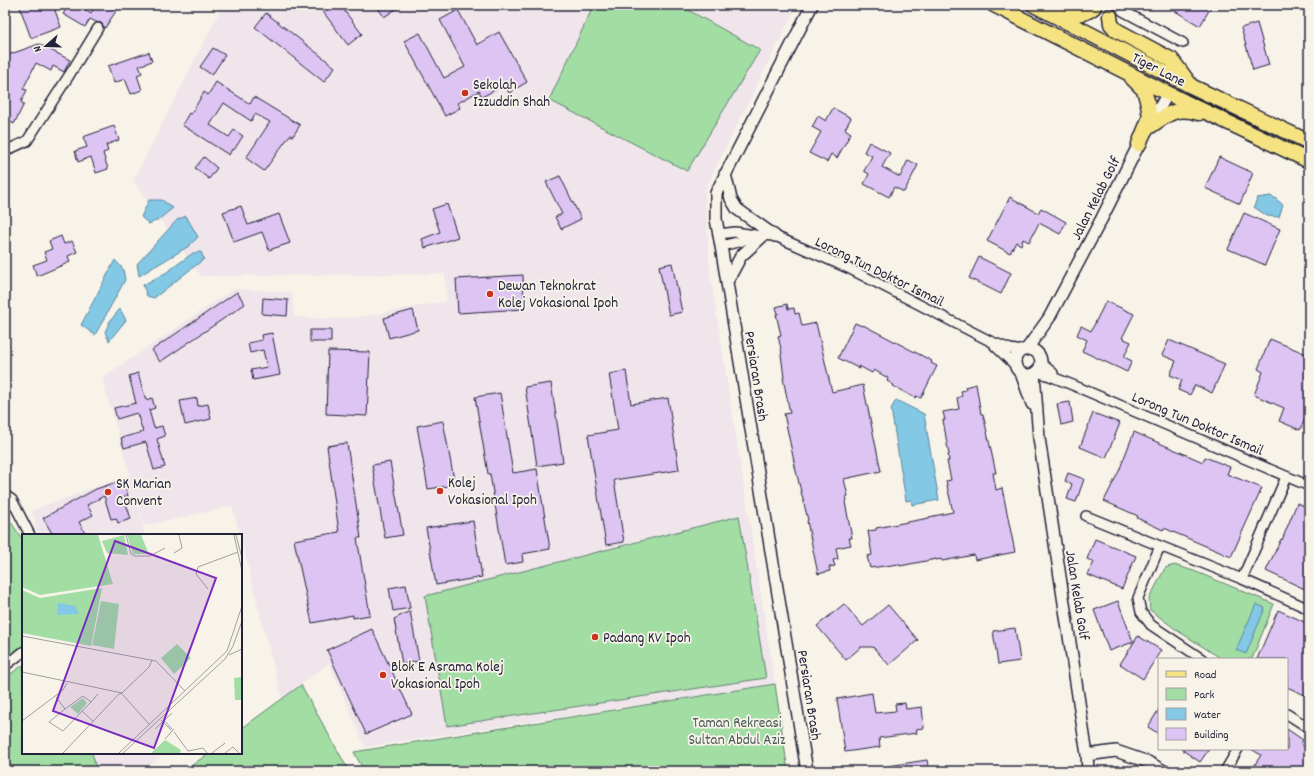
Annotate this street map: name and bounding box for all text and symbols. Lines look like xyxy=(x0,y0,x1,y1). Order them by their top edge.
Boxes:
north arrow xyxy=(26,26,66,66)
text: N xyxy=(30,43,47,54)
street label: Tiger Lane xyxy=(1127,48,1189,94)
place label: Sekolah Izzuddin Shah xyxy=(473,75,550,114)
marker: Sekolah Izzuddin Shah xyxy=(460,88,470,98)
street label: Jalan Kelab Golf xyxy=(1066,153,1127,244)
street label: Lorong Tun Doktor Ismail xyxy=(811,232,948,314)
place label: Dewan Teknokrat Kolej Vokasional Ipoh xyxy=(498,276,618,315)
marker: Dewan Teknokrat Kolej Vokasional Ipoh xyxy=(485,289,495,299)
street label: Persiaran Brash xyxy=(737,330,773,423)
street label: Lorong Tun Doktor Ismail xyxy=(1128,387,1267,463)
place label: Kolej Vokasional Ipoh xyxy=(448,473,537,512)
place label: SK Marian Convent xyxy=(116,474,171,513)
marker: Kolej Vokasional Ipoh xyxy=(435,486,445,496)
marker: SK Marian Convent xyxy=(103,487,113,497)
inset map xyxy=(22,534,242,754)
street label: Jalan Kelab Golf xyxy=(1058,549,1094,642)
place label: Padang KV Ipoh xyxy=(603,628,691,650)
marker: Padang KV Ipoh xyxy=(590,632,600,642)
street label: Persiaran Brash xyxy=(790,649,826,742)
place label: Blok E Asrama Kolej Vokasional Ipoh xyxy=(391,657,504,696)
legend xyxy=(1158,658,1288,750)
text: Road xyxy=(1194,667,1216,684)
marker: Blok E Asrama Kolej Vokasional Ipoh xyxy=(378,670,388,680)
text: Park xyxy=(1194,687,1215,704)
text: Water xyxy=(1194,707,1221,724)
park label: Taman Rekreasi Sultan Abdul Aziz xyxy=(688,713,786,752)
text: Building xyxy=(1194,727,1229,744)

